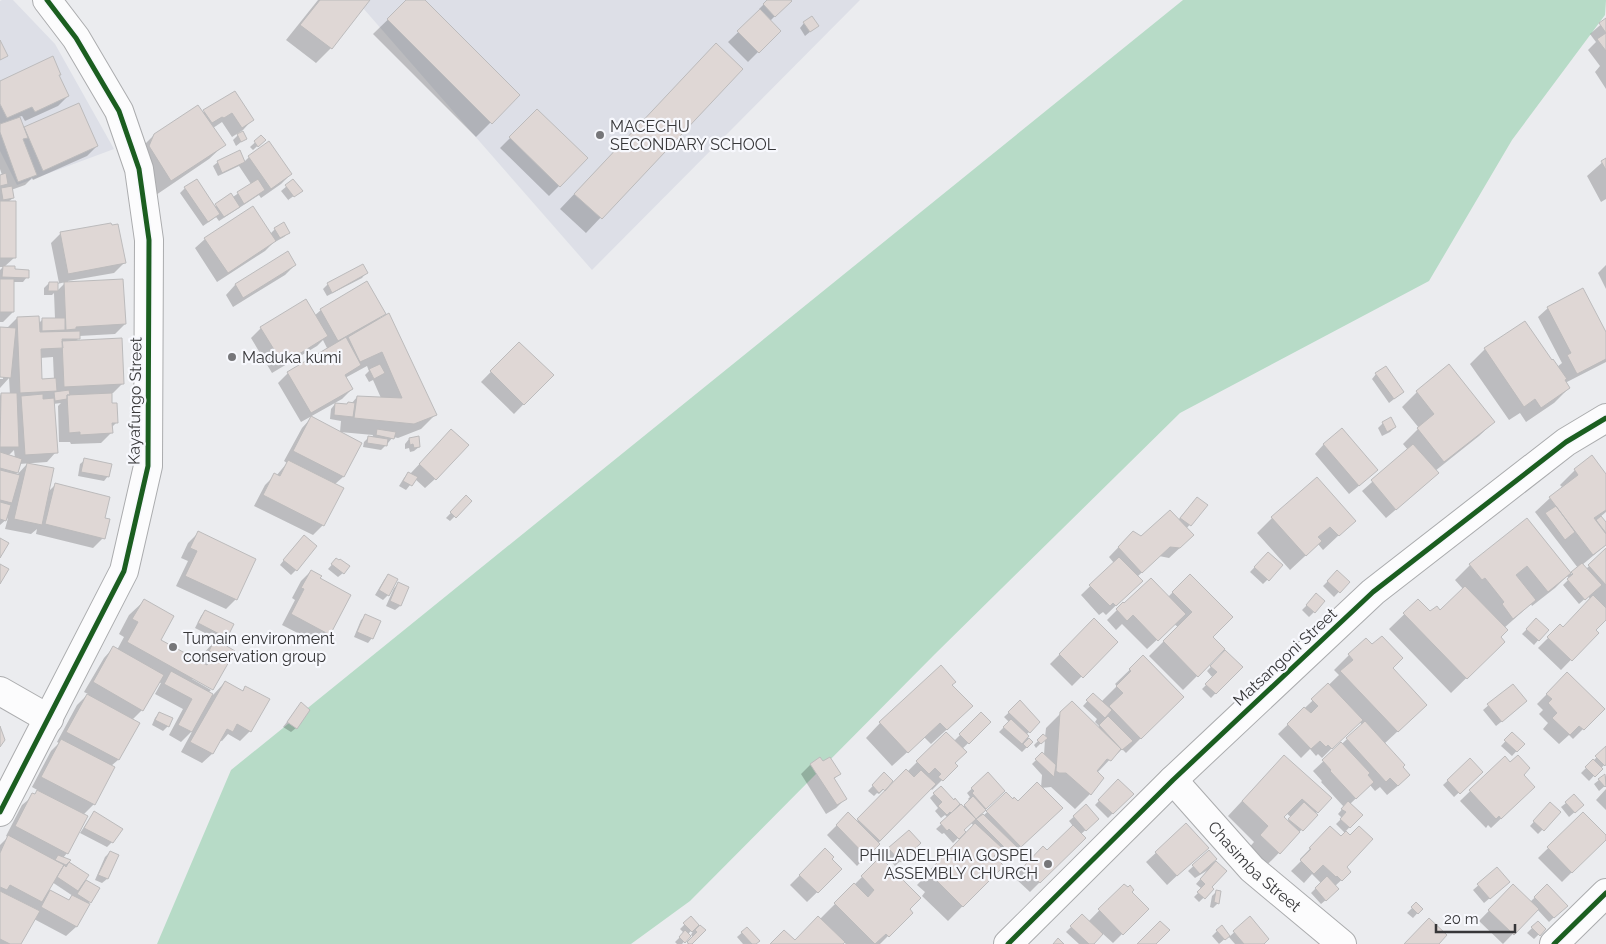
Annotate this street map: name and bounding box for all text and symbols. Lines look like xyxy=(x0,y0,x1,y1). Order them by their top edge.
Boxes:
place label: MACECHU SECONDARY SCHOOL xyxy=(610,117,777,154)
marker: MACECHU SECONDARY SCHOOL xyxy=(594,129,606,141)
street label: Kayafungo Street xyxy=(124,336,146,465)
place label: Maduka kumi xyxy=(242,348,342,367)
marker: Maduka kumi xyxy=(226,351,238,363)
street label: Matsangoni Street xyxy=(1229,604,1341,710)
place label: Tumain environment conservation group xyxy=(183,629,335,666)
marker: Tumain environment conservation group xyxy=(167,641,179,653)
street label: Chasimba Street xyxy=(1204,817,1305,916)
place label: PHILADELPHIA GOSPEL ASSEMBLY CHURCH xyxy=(859,846,1039,883)
marker: PHILADELPHIA GOSPEL ASSEMBLY CHURCH xyxy=(1042,858,1054,870)
scale bar xyxy=(1436,902,1515,934)
text: 20 m xyxy=(1444,910,1479,928)

